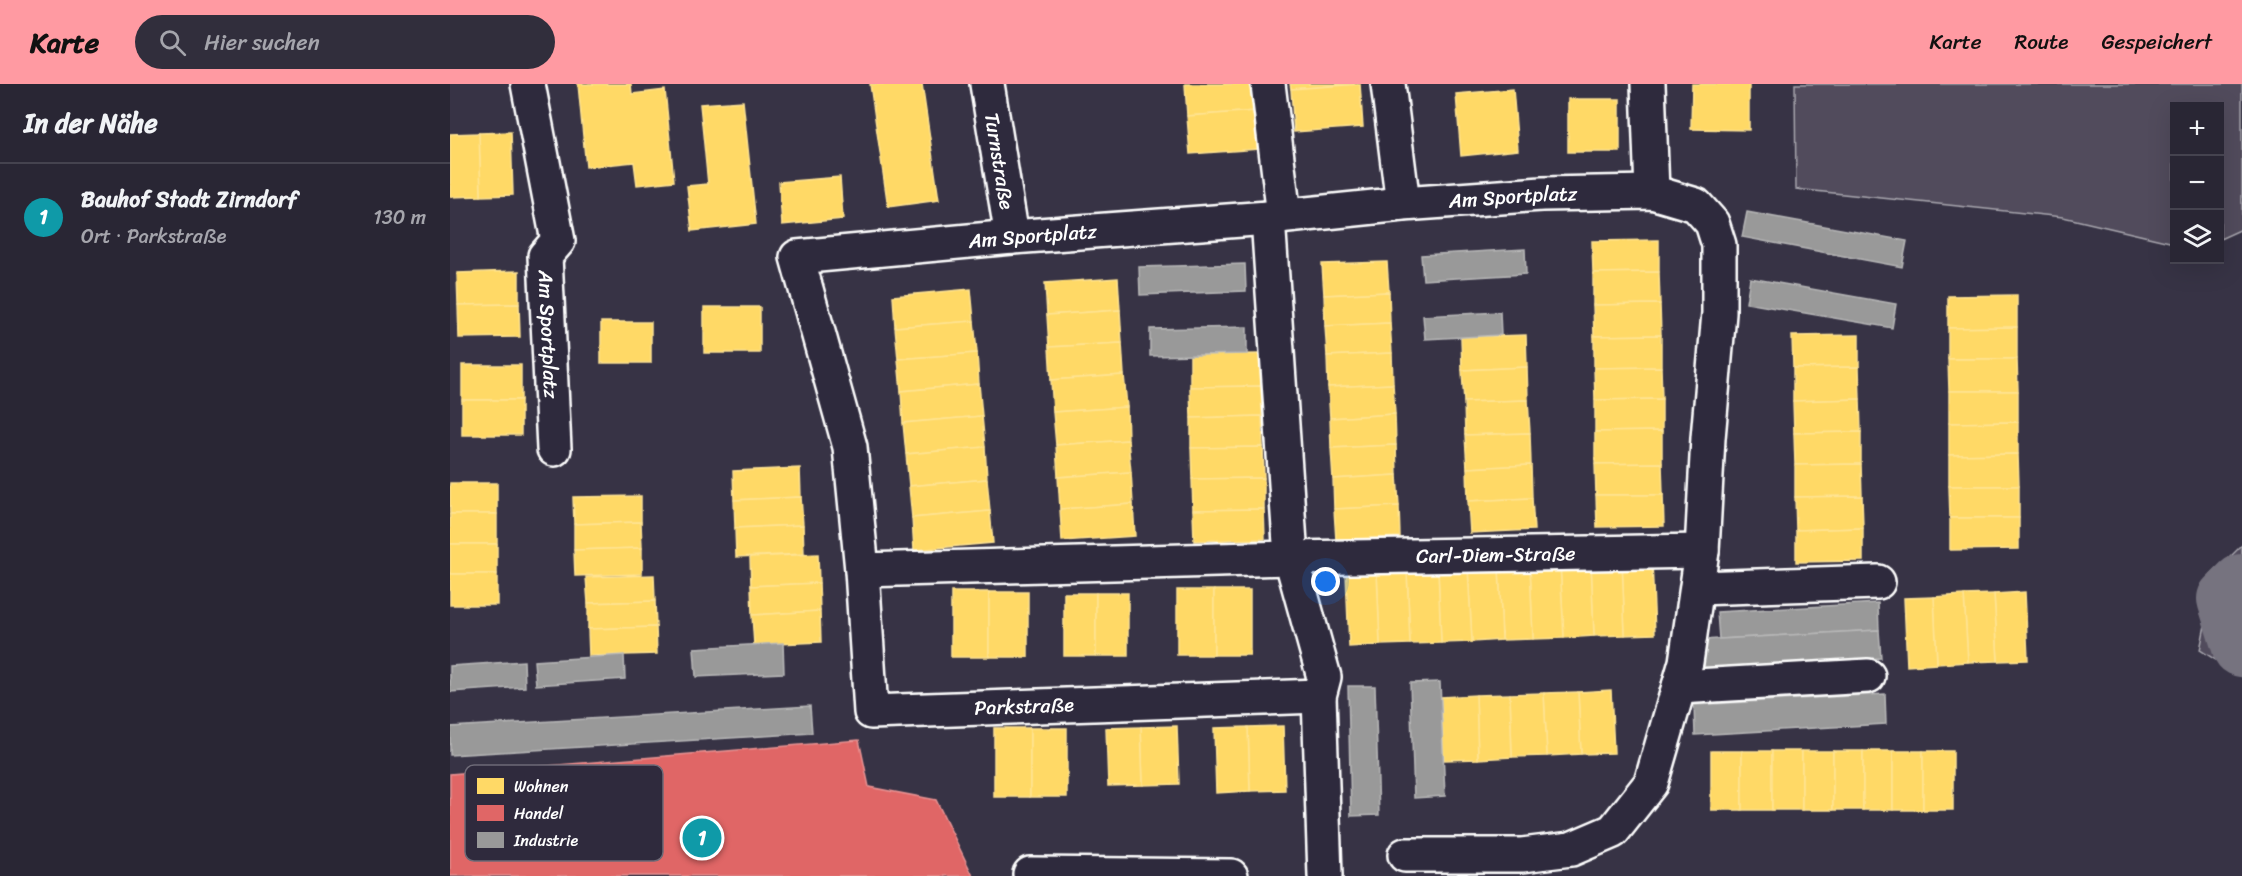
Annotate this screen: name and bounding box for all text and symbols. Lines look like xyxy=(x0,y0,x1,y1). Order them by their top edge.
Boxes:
search box xyxy=(135,15,555,69)
text: Karte xyxy=(30,18,99,67)
text: Hier suchen xyxy=(204,23,319,62)
text: Karte xyxy=(1930,23,1981,61)
text: Route xyxy=(2014,23,2068,61)
text: Gespeichert xyxy=(2101,23,2212,61)
icon: search xyxy=(156,26,189,59)
text: In der Nähe xyxy=(24,100,158,146)
map controls xyxy=(2170,102,2224,264)
button: + xyxy=(2170,102,2224,156)
street label: Turnstraße xyxy=(974,110,1024,212)
button: − xyxy=(2170,156,2224,210)
street label: Am Sportplatz xyxy=(1447,176,1578,219)
text: Bauhof Stadt Zirndorf xyxy=(81,180,297,219)
text: 1 xyxy=(39,200,48,235)
text: 130 m xyxy=(373,200,426,235)
button: layers xyxy=(2170,210,2224,264)
street label: Am Sportplatz xyxy=(966,214,1099,259)
text: Ort · Parkstraße xyxy=(81,219,226,254)
street label: Am Sportplatz xyxy=(528,268,569,400)
street label: Carl-Diem-Straße xyxy=(1416,536,1576,574)
your location xyxy=(1311,567,1340,596)
street label: Parkstraße xyxy=(974,687,1075,726)
legend xyxy=(465,765,663,861)
text: Wohnen xyxy=(514,772,569,801)
text: Handel xyxy=(514,799,564,828)
pin: 1 xyxy=(682,816,722,861)
text: Industrie xyxy=(513,826,578,855)

